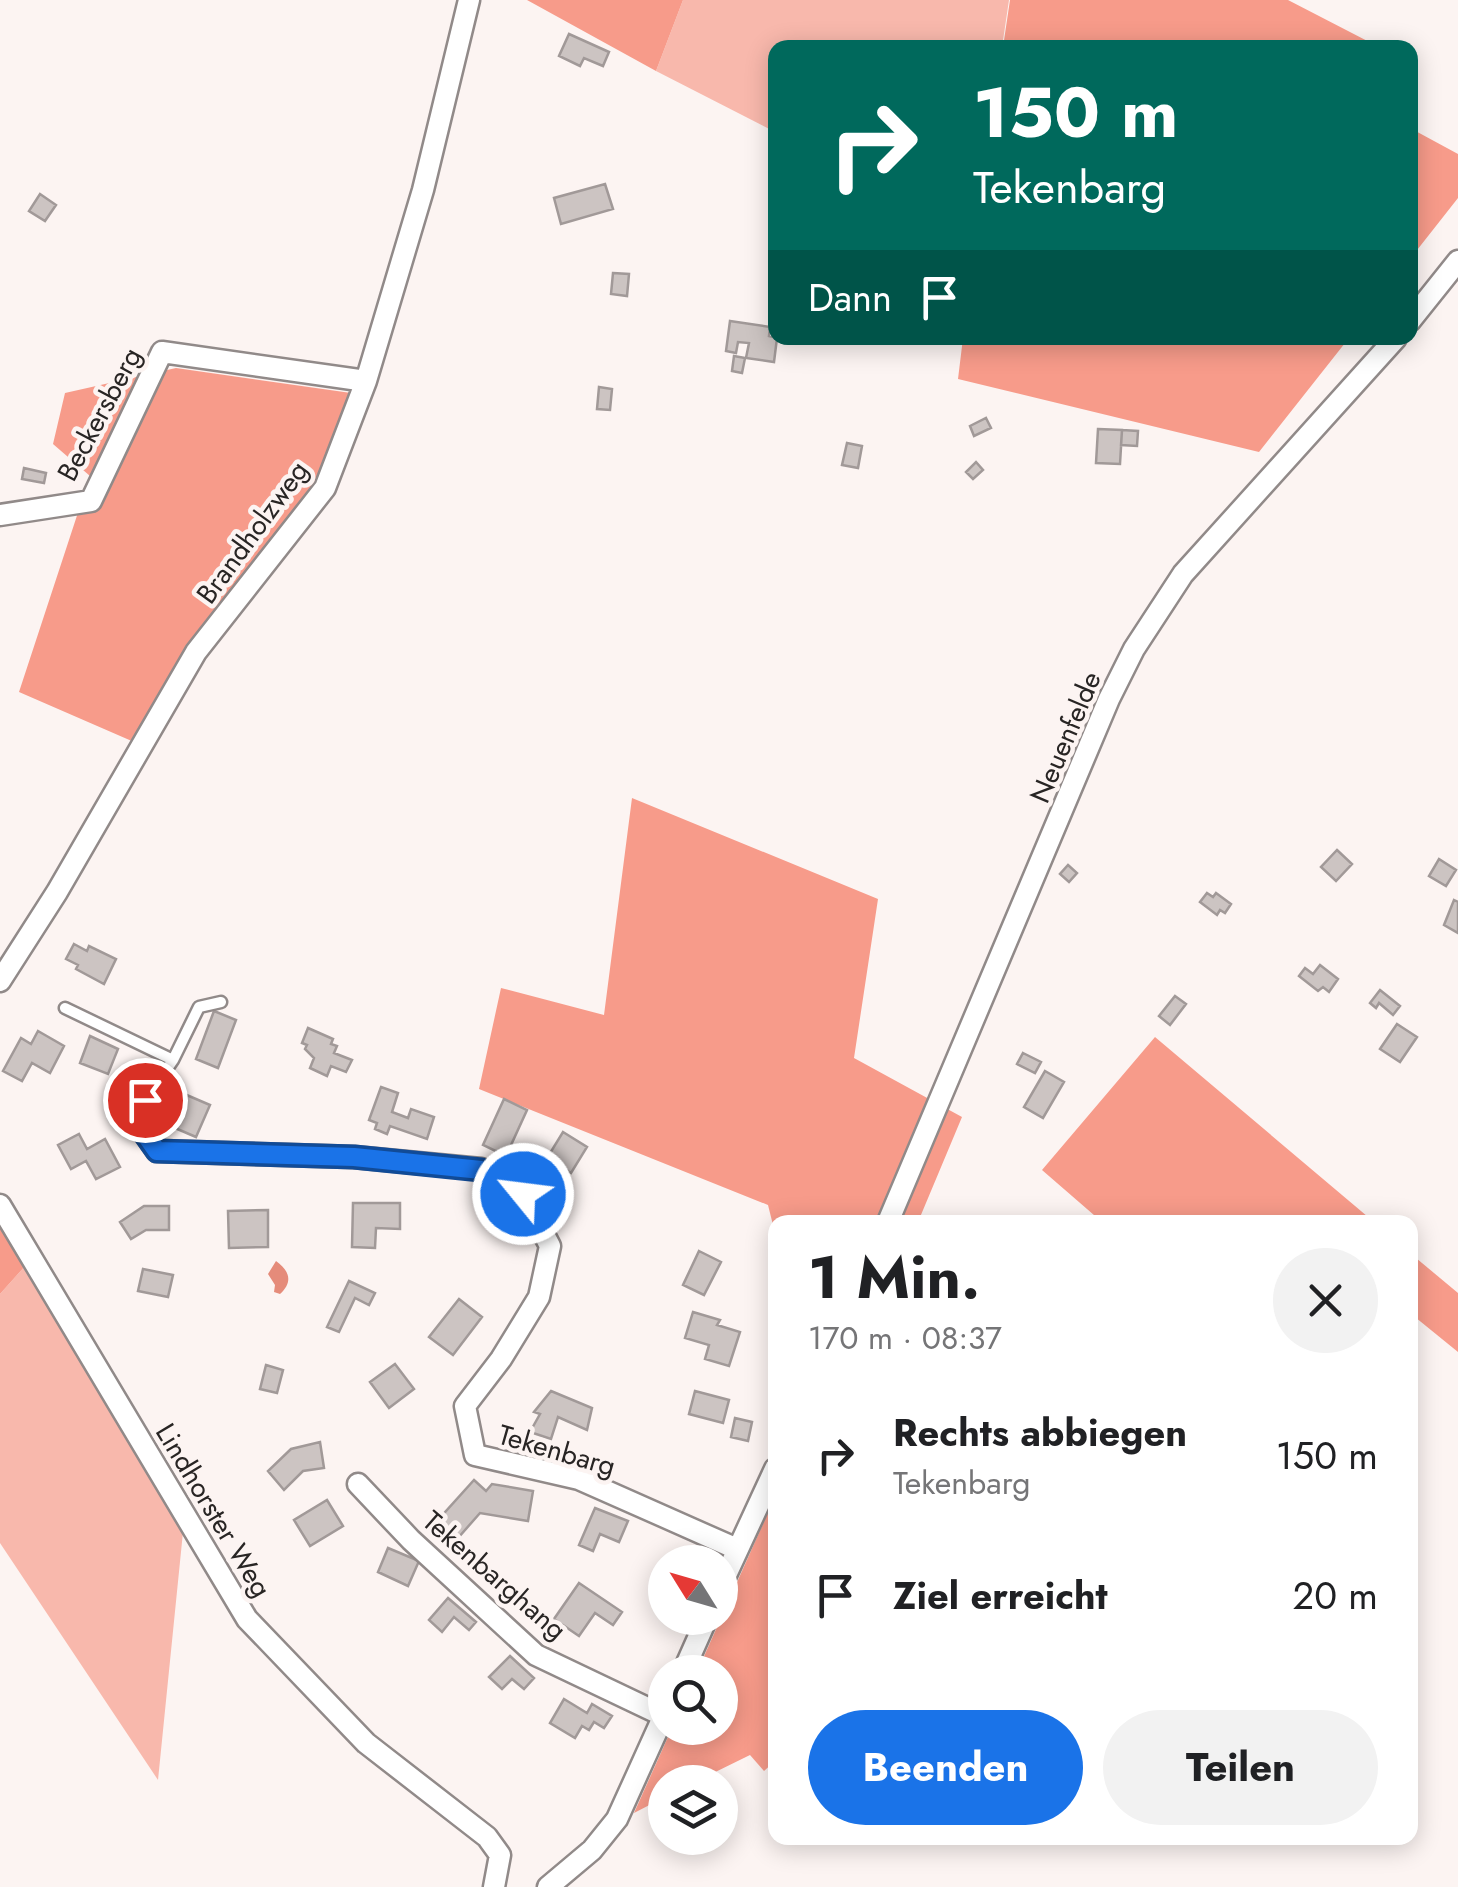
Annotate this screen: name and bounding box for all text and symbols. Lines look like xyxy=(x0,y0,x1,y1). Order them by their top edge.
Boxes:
text: 150 m xyxy=(973,62,1179,163)
icon: right xyxy=(808,80,938,210)
text: Tekenbarg xyxy=(973,155,1166,220)
text: Dann xyxy=(808,270,892,325)
icon: arrive xyxy=(912,270,967,325)
street label: Beckersberg xyxy=(47,340,152,488)
street label: Brandholzweg xyxy=(186,452,318,612)
street label: Neuenfelde xyxy=(1019,665,1112,809)
pin xyxy=(103,1058,188,1143)
icon: arrive xyxy=(118,1073,173,1128)
position arrow xyxy=(471,1142,575,1246)
text: 1 Min. xyxy=(808,1234,980,1321)
button: close xyxy=(1273,1248,1378,1353)
text: 170 m · 08:37 xyxy=(808,1315,1002,1361)
text: Rechts abbiegen xyxy=(893,1405,1187,1460)
street label: Tekenbarg xyxy=(493,1414,620,1487)
street label: Lindhorster Weg xyxy=(145,1416,282,1605)
icon: right xyxy=(808,1428,863,1483)
text: 150 m xyxy=(1276,1428,1378,1483)
text: Tekenbarg xyxy=(893,1460,1030,1506)
street label: Tekenbarghang xyxy=(414,1501,576,1650)
north arrow xyxy=(648,1545,738,1635)
map controls xyxy=(648,1545,738,1855)
icon: arrive xyxy=(808,1568,863,1623)
text: Ziel erreicht xyxy=(893,1568,1108,1623)
text: 20 m xyxy=(1293,1568,1378,1623)
button: search xyxy=(648,1655,738,1745)
button: Beenden xyxy=(808,1710,1083,1825)
button: Teilen xyxy=(1103,1710,1378,1825)
button: layers xyxy=(648,1765,738,1855)

